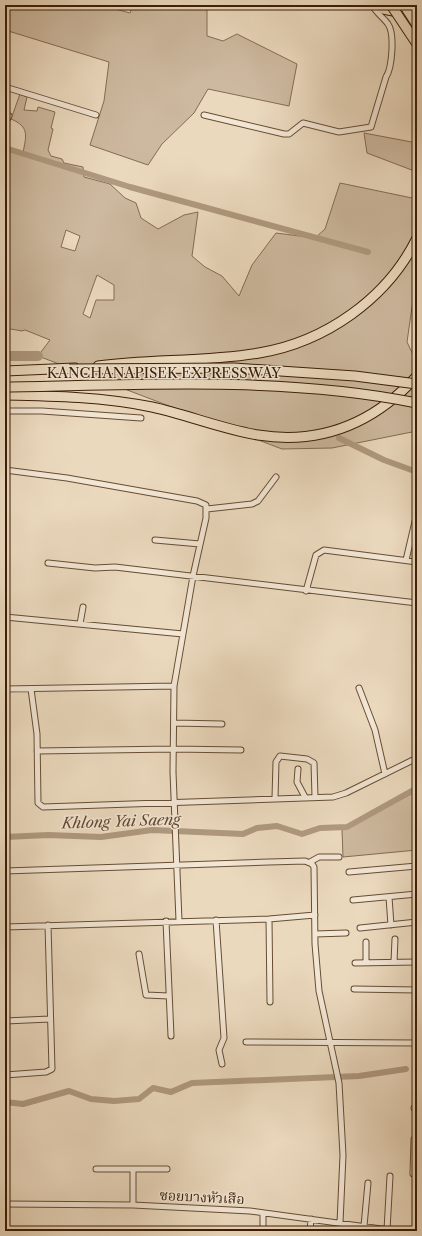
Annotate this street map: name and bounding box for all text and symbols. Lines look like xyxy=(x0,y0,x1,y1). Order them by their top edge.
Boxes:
street label: KANCHANAPISEK EXPRESSWAY xyxy=(47,364,282,382)
water label: Khlong Yai Saeng xyxy=(60,809,182,833)
street label: ซอยบางหัวเสือ xyxy=(159,1186,245,1208)

